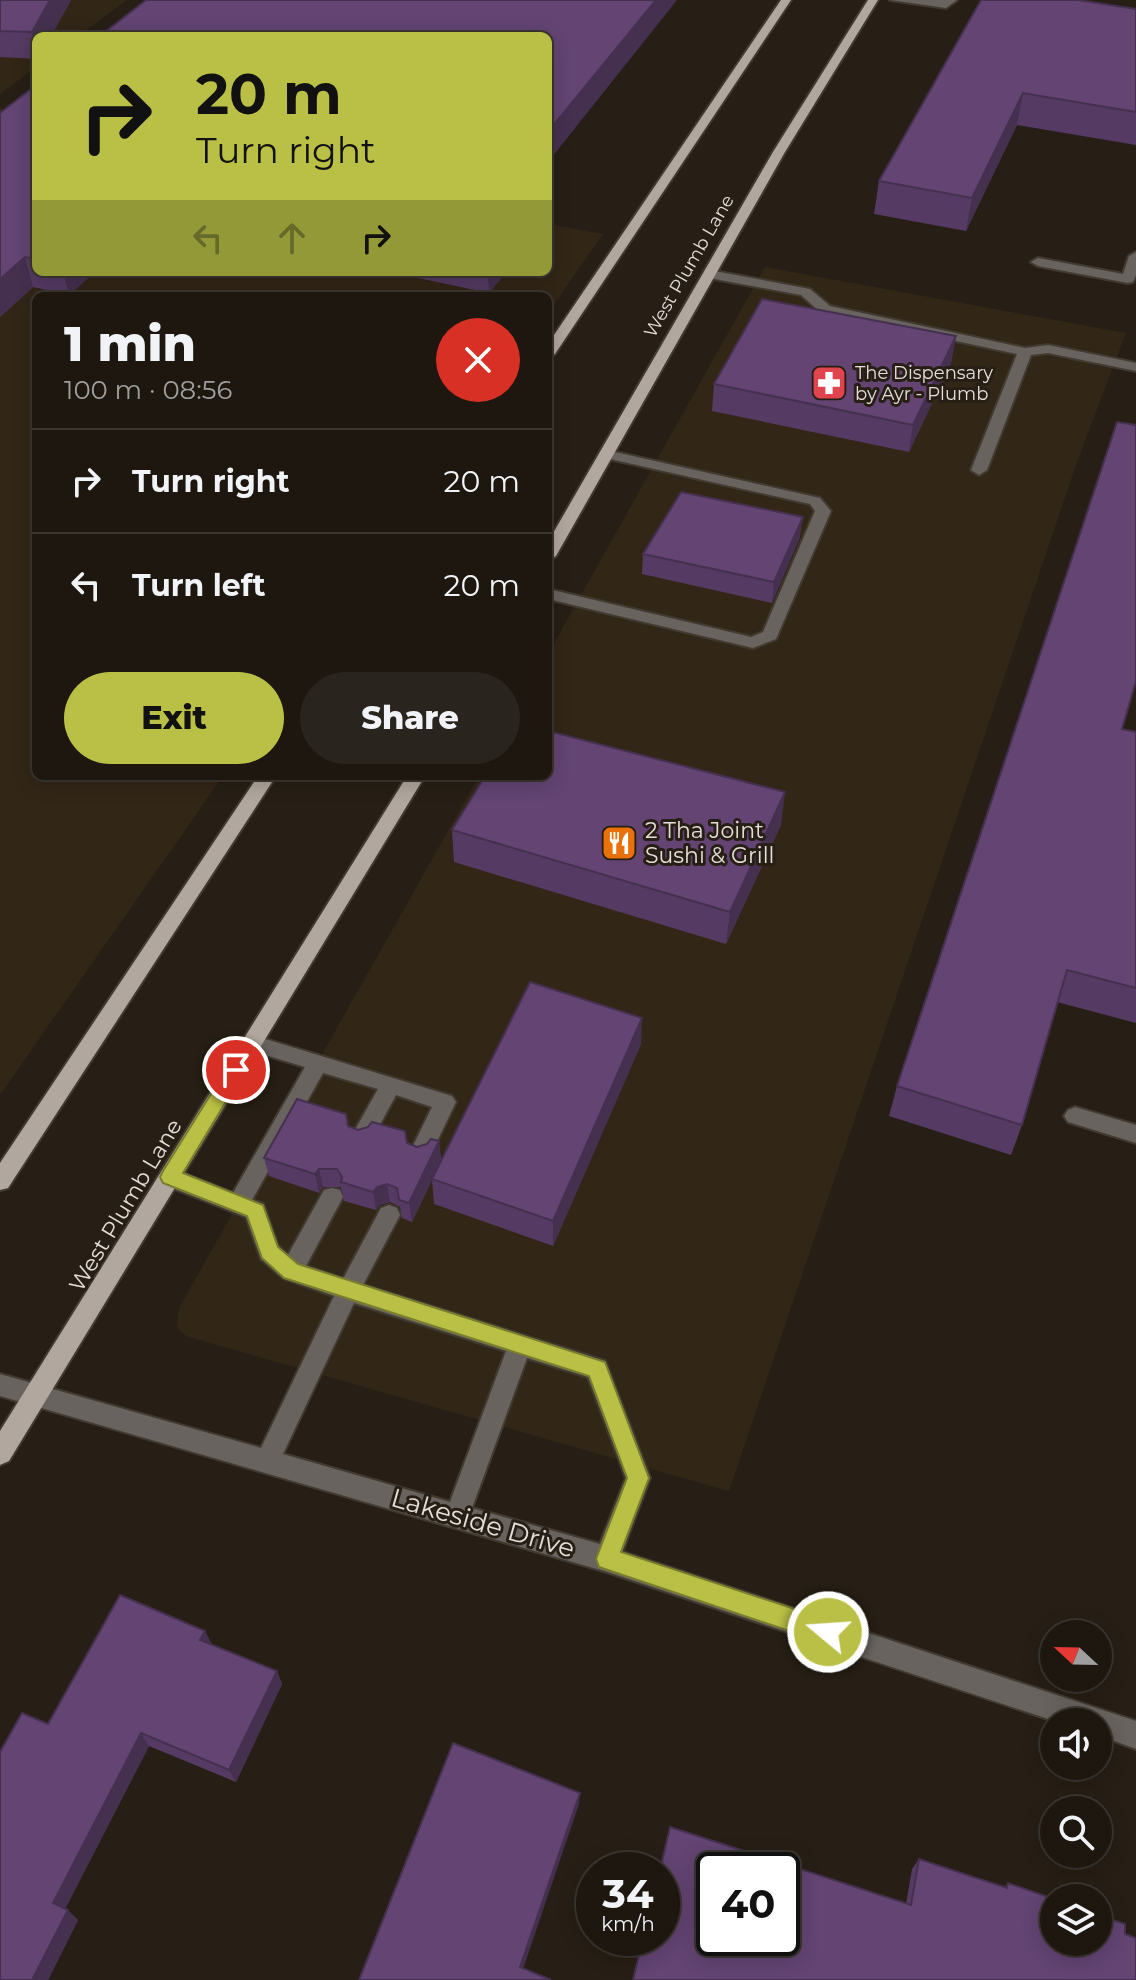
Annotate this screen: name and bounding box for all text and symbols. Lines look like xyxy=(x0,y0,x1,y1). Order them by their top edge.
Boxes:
text: 20 m xyxy=(196,60,342,128)
icon: right xyxy=(64,64,168,168)
text: Turn right xyxy=(196,128,376,172)
street label: West Plumb Lane xyxy=(639,191,739,341)
icon: left xyxy=(186,216,230,260)
icon: ahead xyxy=(270,216,314,260)
icon: right xyxy=(354,216,398,260)
text: 1 min xyxy=(64,315,196,373)
button: close xyxy=(436,318,520,402)
place label: The Dispensary by Ayr - Plumb xyxy=(855,362,993,405)
pharmacy icon: The Dispensary by Ayr - Plumb xyxy=(810,364,848,402)
text: 100 m · 08:56 xyxy=(64,374,232,406)
icon: right xyxy=(64,459,108,503)
text: Turn right xyxy=(132,463,289,500)
text: 20 m xyxy=(443,463,520,500)
icon: left xyxy=(64,563,108,607)
text: Turn left xyxy=(132,567,265,604)
text: 20 m xyxy=(443,567,520,604)
button: Exit xyxy=(64,672,284,764)
button: Share xyxy=(300,672,520,764)
place label: 2 Tha Joint Sushi & Grill xyxy=(645,817,775,869)
restaurant icon: 2 Tha Joint Sushi & Grill xyxy=(600,824,638,862)
pin xyxy=(202,1036,270,1104)
icon: arrive xyxy=(214,1048,258,1092)
street label: West Plumb Lane xyxy=(63,1114,188,1296)
street label: Lakeside Drive xyxy=(388,1482,578,1564)
position arrow xyxy=(786,1590,870,1674)
north arrow xyxy=(1040,1620,1112,1692)
map controls xyxy=(1040,1620,1112,1956)
button: sound xyxy=(1040,1708,1112,1780)
button: search xyxy=(1040,1796,1112,1868)
speed limit sign: 40 xyxy=(696,1852,800,1956)
text: 34 xyxy=(602,1869,654,1918)
button: layers xyxy=(1040,1884,1112,1956)
text: km/h xyxy=(601,1912,655,1936)

